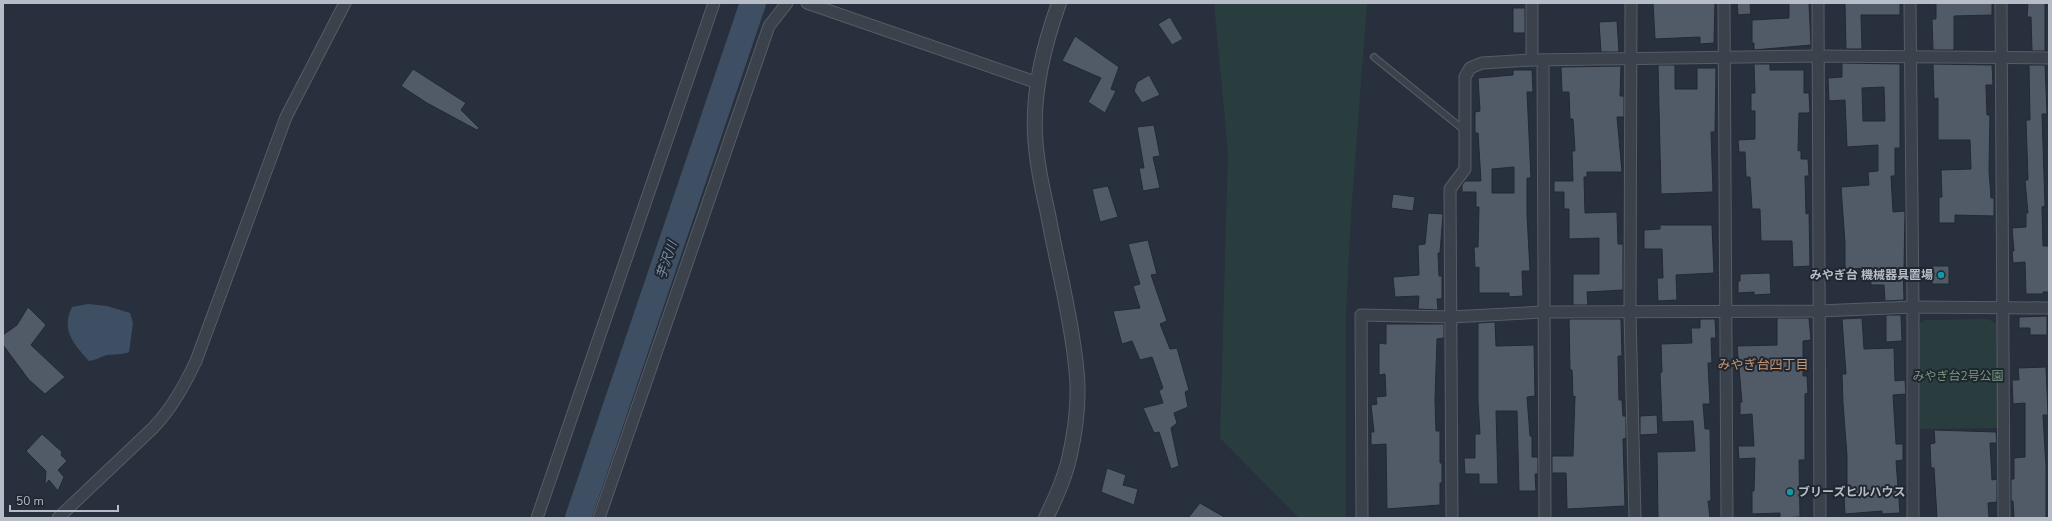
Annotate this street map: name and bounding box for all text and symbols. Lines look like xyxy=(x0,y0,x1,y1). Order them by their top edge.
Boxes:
water label: 芋沢川 xyxy=(652,237,682,282)
place label: みやぎ台 機械器具置場 xyxy=(1810,267,1933,283)
marker: みやぎ台 機械器具置場 xyxy=(1936,270,1946,280)
district label: みやぎ台四丁目 xyxy=(1717,356,1809,374)
park label: みやぎ台2号公園 xyxy=(1912,368,2004,384)
place label: ブリーズヒルハウス xyxy=(1798,484,1905,500)
scale bar xyxy=(10,487,118,513)
marker: ブリーズヒルハウス xyxy=(1785,487,1795,497)
text: 50 m xyxy=(16,493,44,509)

